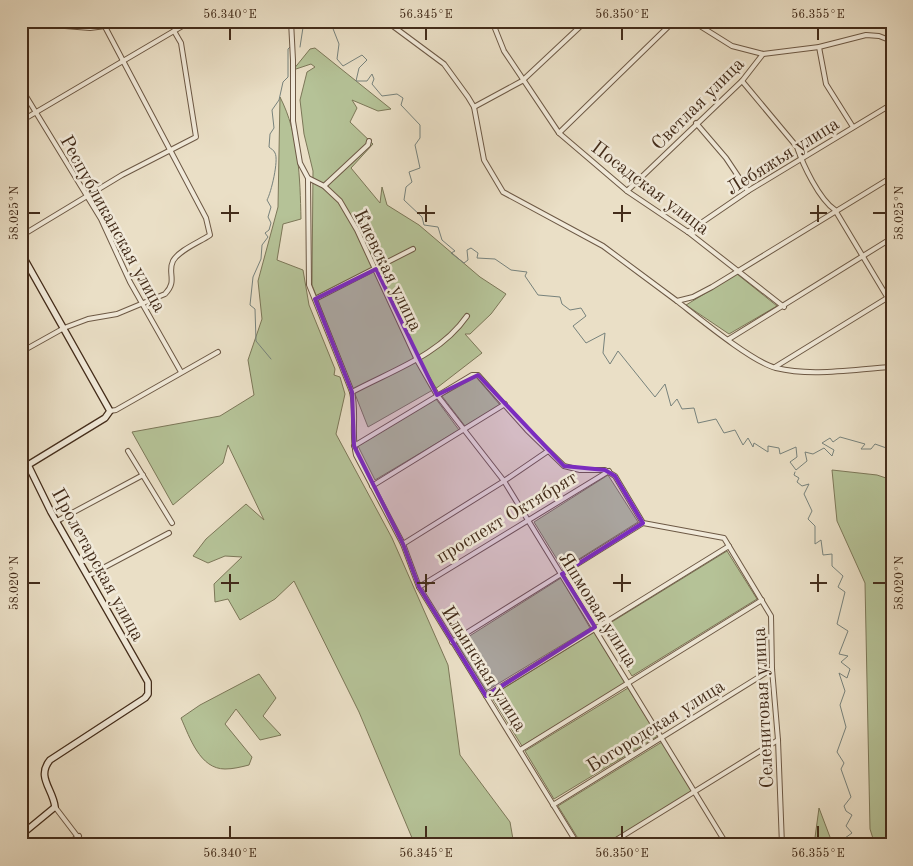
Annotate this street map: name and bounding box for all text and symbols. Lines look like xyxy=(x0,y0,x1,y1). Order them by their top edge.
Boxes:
text: 56.340°E xyxy=(203,8,257,21)
text: 56.345°E xyxy=(399,8,453,21)
text: 56.350°E xyxy=(595,8,649,21)
text: 56.355°E xyxy=(791,8,845,21)
street label: Светлая улица xyxy=(649,54,749,155)
street label: Лебяжья улица xyxy=(724,115,844,199)
street label: Республиканская улица xyxy=(55,133,169,316)
street label: Посадская улица xyxy=(587,139,713,240)
text: 58.025°N xyxy=(8,186,21,240)
text: 58.025°N xyxy=(893,186,906,240)
street label: Киевская улица xyxy=(349,207,425,336)
street label: проспект Октябрят xyxy=(433,469,581,568)
street label: Пролетарская улица xyxy=(47,485,147,645)
street label: Яшмовая улица xyxy=(554,550,640,672)
text: 58.020°N xyxy=(8,556,21,610)
text: 58.020°N xyxy=(893,556,906,610)
street label: Ильинская улица xyxy=(437,603,529,736)
street label: Селенитовая улица xyxy=(751,626,778,789)
street label: Богородская улица xyxy=(584,677,729,777)
text: 56.340°E xyxy=(203,847,257,860)
text: 56.345°E xyxy=(399,847,453,860)
text: 56.350°E xyxy=(595,847,649,860)
text: 56.355°E xyxy=(791,847,845,860)

